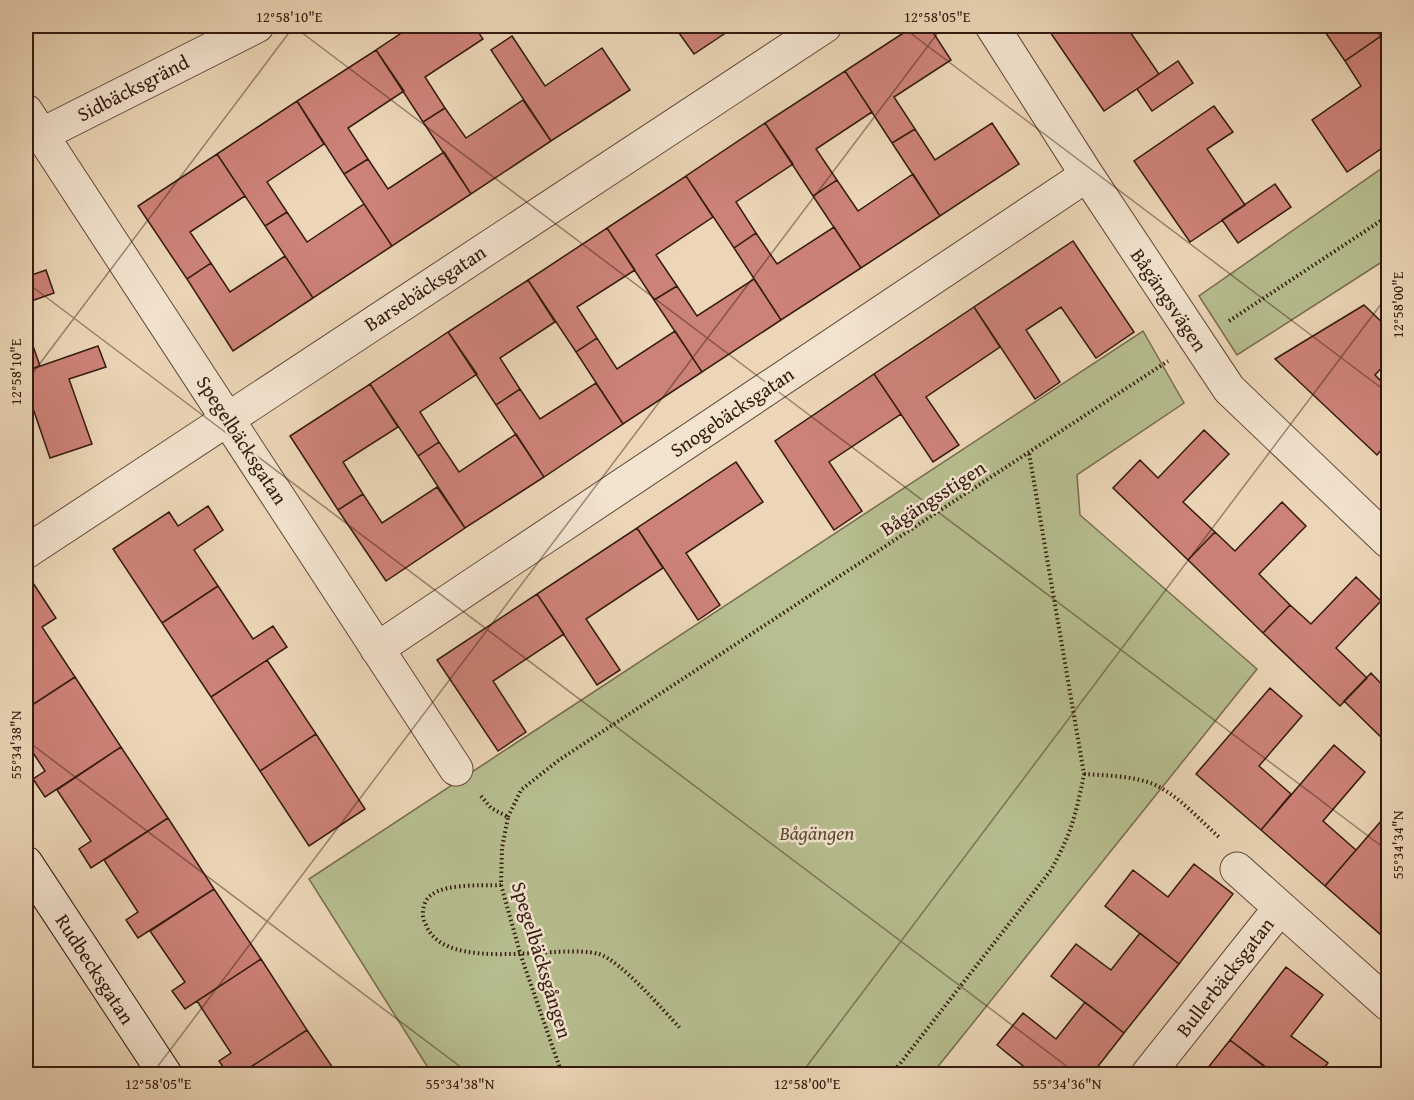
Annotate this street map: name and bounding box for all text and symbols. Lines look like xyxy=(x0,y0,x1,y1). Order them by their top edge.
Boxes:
text: 12°58'10"E xyxy=(256,6,323,27)
text: 12°58'05"E xyxy=(904,6,971,27)
street label: Sidbäcksgränd xyxy=(72,47,194,128)
street label: Barsebäcksgatan xyxy=(358,237,491,338)
street label: Bågängsvägen xyxy=(1124,242,1215,357)
text: 12°58'00"E xyxy=(1387,271,1408,338)
text: 12°58'10"E xyxy=(5,338,26,405)
street label: Snogebäcksgatan xyxy=(664,359,800,464)
street label: Spegelbäcksgatan xyxy=(190,370,295,510)
street label: Bågängsstigen xyxy=(874,453,991,543)
text: 55°34'38"N xyxy=(5,710,26,779)
text: 55°34'34"N xyxy=(1387,810,1408,879)
park label: Bågängen xyxy=(779,818,854,847)
street label: Spegelbäcksgången xyxy=(505,878,580,1042)
street label: Rudbecksgatan xyxy=(49,908,142,1030)
street label: Bullerbäcksgatan xyxy=(1169,911,1281,1043)
text: 12°58'05"E xyxy=(125,1073,192,1094)
text: 55°34'38"N xyxy=(426,1073,495,1094)
text: 12°58'00"E xyxy=(774,1073,841,1094)
text: 55°34'36"N xyxy=(1033,1073,1102,1094)

